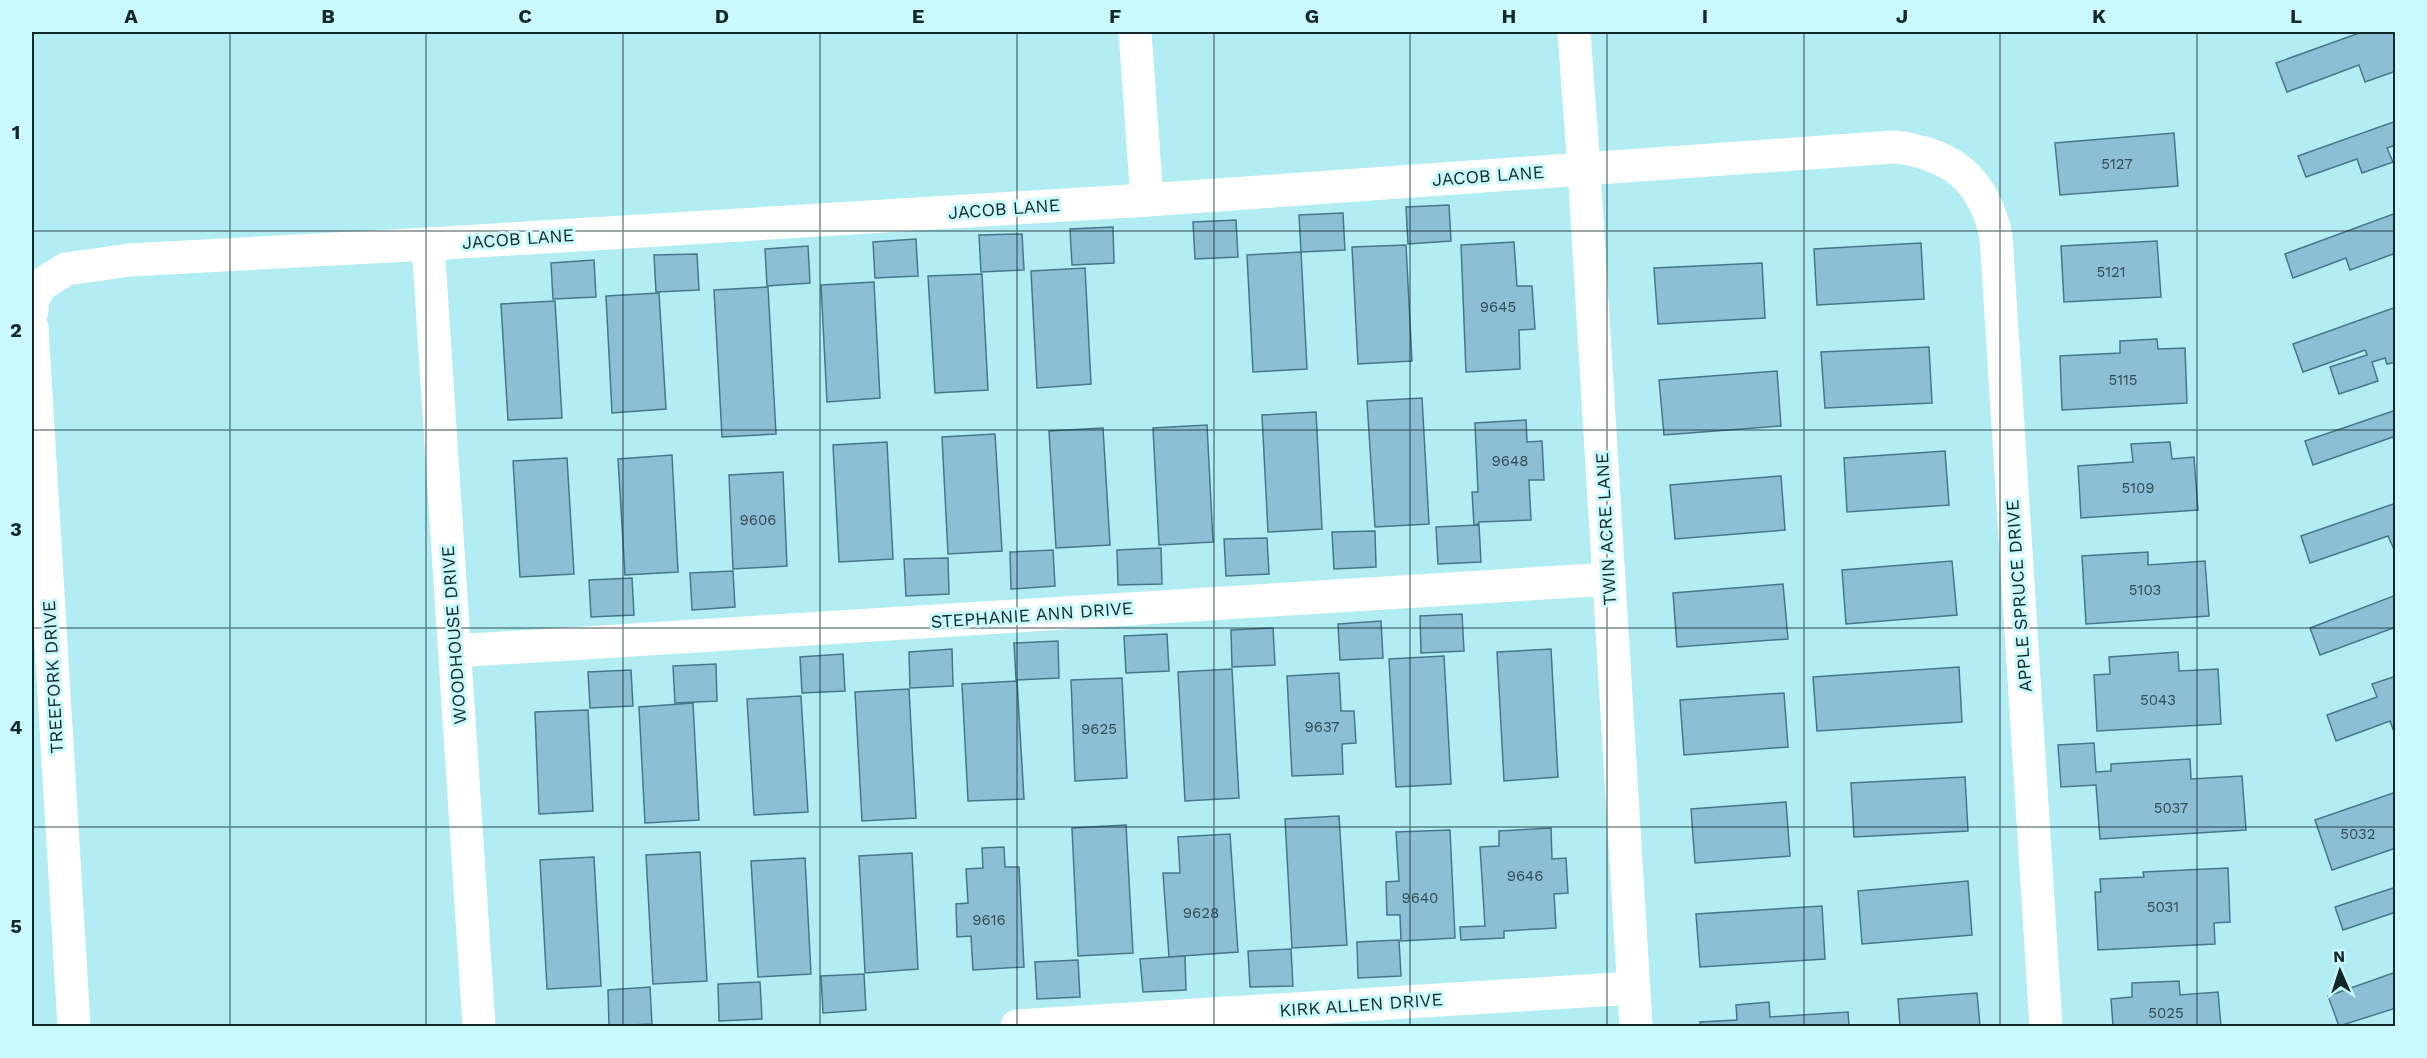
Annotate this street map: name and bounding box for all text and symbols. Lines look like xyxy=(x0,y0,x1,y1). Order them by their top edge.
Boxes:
text: A xyxy=(124,4,138,28)
text: B xyxy=(321,4,335,28)
text: C xyxy=(518,4,532,28)
text: D xyxy=(715,4,729,28)
text: E xyxy=(912,4,924,28)
text: F xyxy=(1109,4,1121,28)
text: G xyxy=(1305,4,1319,28)
text: H xyxy=(1502,4,1516,28)
text: I xyxy=(1702,4,1708,28)
text: J xyxy=(1896,4,1908,28)
text: K xyxy=(2092,4,2106,28)
text: L xyxy=(2290,4,2302,28)
text: 1 xyxy=(12,120,20,144)
house number: 5127 xyxy=(2101,155,2133,173)
street label: JACOB LANE xyxy=(1431,161,1545,190)
street label: JACOB LANE xyxy=(947,194,1061,223)
street label: JACOB LANE xyxy=(461,224,575,253)
house number: 5121 xyxy=(2096,263,2126,281)
house number: 9645 xyxy=(1480,298,1516,316)
text: 2 xyxy=(10,318,22,342)
house number: 5115 xyxy=(2108,371,2138,389)
house number: 9648 xyxy=(1492,452,1528,470)
street label: TWIN ACRE LANE xyxy=(1591,452,1620,606)
house number: 5109 xyxy=(2121,479,2155,497)
street label: APPLE SPRUCE DRIVE xyxy=(2001,499,2036,693)
house number: 9606 xyxy=(740,511,776,529)
text: 3 xyxy=(10,517,22,541)
street label: WOODHOUSE DRIVE xyxy=(437,545,470,725)
house number: 5103 xyxy=(2129,581,2161,599)
street label: STEPHANIE ANN DRIVE xyxy=(930,597,1134,632)
street label: TREEFORK DRIVE xyxy=(38,600,67,754)
house number: 5043 xyxy=(2140,691,2176,709)
text: 4 xyxy=(10,715,23,739)
house number: 9637 xyxy=(1305,718,1339,736)
house number: 9625 xyxy=(1081,720,1117,738)
house number: 5037 xyxy=(2154,799,2188,817)
house number: 5032 xyxy=(2340,825,2376,843)
house number: 9646 xyxy=(1507,867,1543,885)
house number: 9640 xyxy=(1402,889,1438,907)
house number: 5031 xyxy=(2147,898,2179,916)
house number: 9628 xyxy=(1183,904,1219,922)
house number: 9616 xyxy=(972,911,1006,929)
text: 5 xyxy=(10,914,22,938)
north arrow xyxy=(2310,941,2370,1001)
text: N xyxy=(2333,947,2346,966)
street label: KIRK ALLEN DRIVE xyxy=(1279,988,1443,1021)
house number: 5025 xyxy=(2148,1004,2184,1022)

